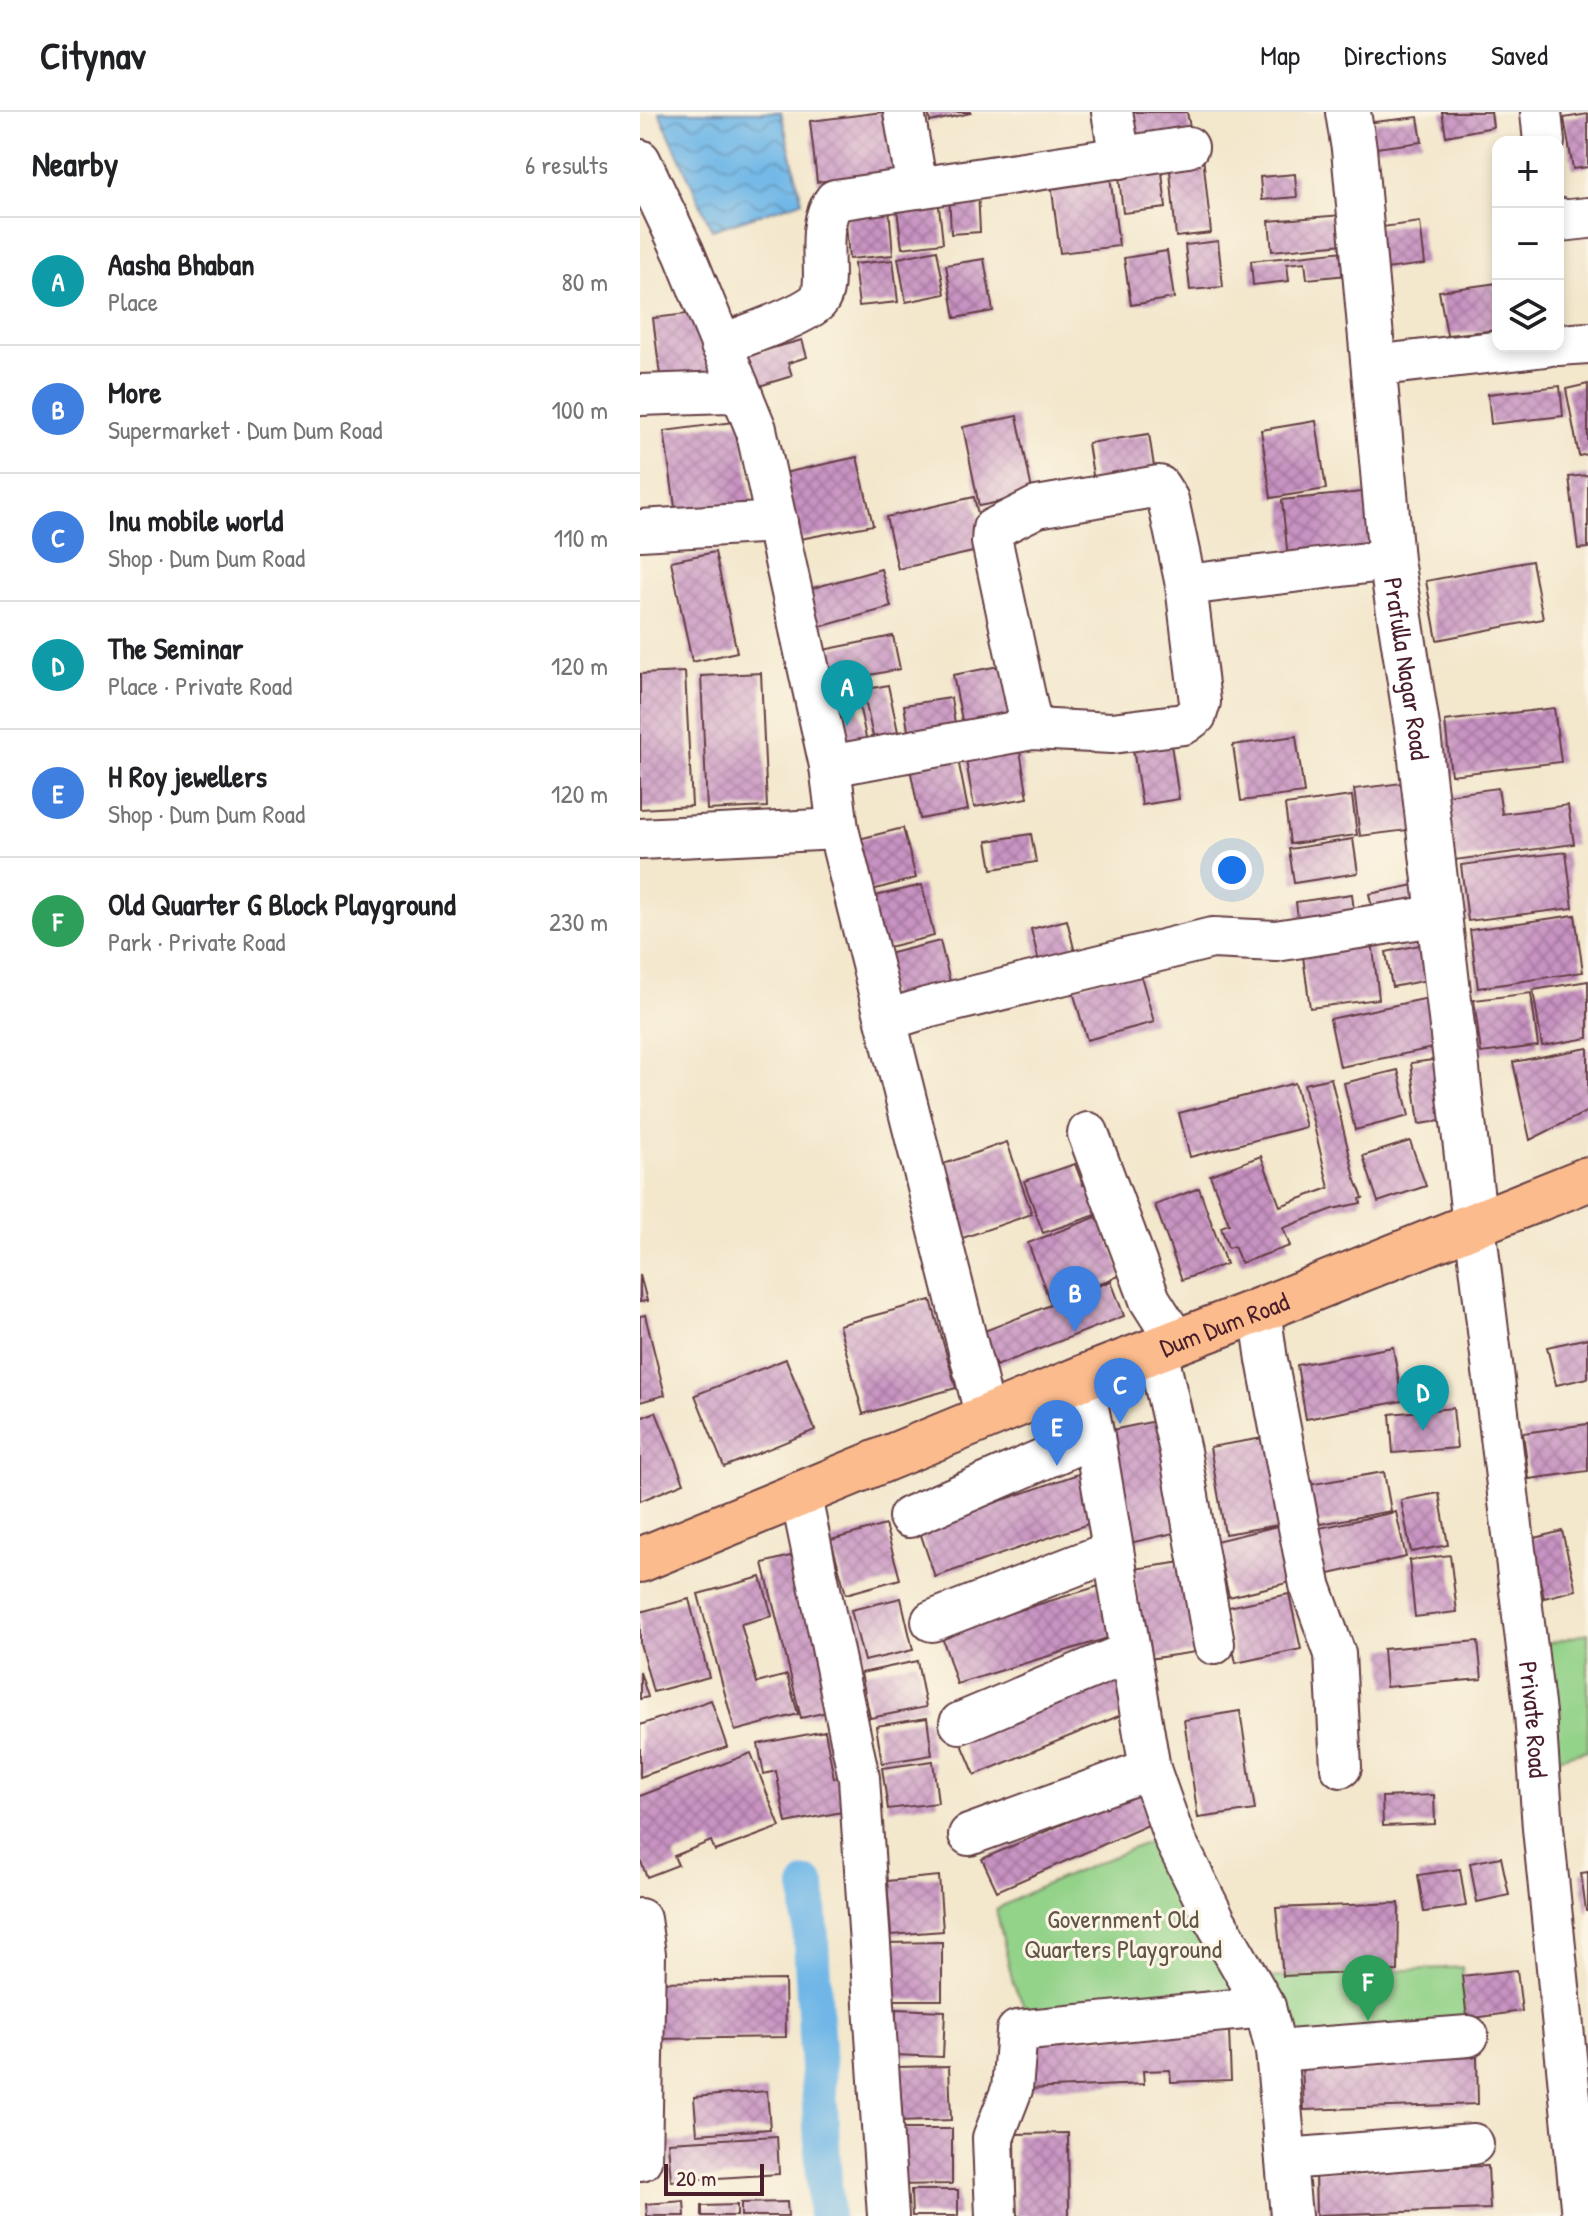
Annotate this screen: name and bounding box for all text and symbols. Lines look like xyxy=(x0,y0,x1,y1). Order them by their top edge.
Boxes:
text: Citynav xyxy=(40,29,146,81)
text: Map xyxy=(1260,36,1300,74)
text: Directions xyxy=(1344,36,1447,74)
text: Saved xyxy=(1491,36,1548,74)
map controls xyxy=(1492,136,1564,352)
button: + xyxy=(1492,136,1564,208)
text: Nearby xyxy=(32,141,118,187)
text: 6 results xyxy=(525,147,608,182)
button: − xyxy=(1492,208,1564,280)
text: Aasha Bhaban xyxy=(108,244,254,284)
text: A xyxy=(52,264,64,299)
text: 80 m xyxy=(561,264,608,299)
button: layers xyxy=(1492,280,1564,352)
text: Place xyxy=(108,284,158,319)
text: More xyxy=(108,372,161,412)
text: B xyxy=(51,392,65,427)
text: 100 m xyxy=(552,392,608,427)
text: Supermarket · Dum Dum Road xyxy=(108,412,382,447)
text: Inu mobile world xyxy=(108,500,283,540)
text: C xyxy=(51,520,65,555)
text: 110 m xyxy=(554,520,608,555)
text: Shop · Dum Dum Road xyxy=(108,540,305,575)
street label: Prafulla Nagar Road xyxy=(1376,575,1438,762)
text: The Seminar xyxy=(108,628,243,668)
text: D xyxy=(52,648,64,683)
text: 120 m xyxy=(551,648,608,683)
pin: A xyxy=(821,660,873,726)
text: Place · Private Road xyxy=(108,668,292,703)
text: H Roy jewellers xyxy=(108,756,267,796)
text: E xyxy=(52,776,64,811)
text: 120 m xyxy=(551,776,608,811)
text: Shop · Dum Dum Road xyxy=(108,796,305,831)
your location xyxy=(1212,850,1252,890)
text: Old Quarter G Block Playground xyxy=(108,884,456,924)
text: F xyxy=(53,904,63,939)
text: 230 m xyxy=(549,904,608,939)
text: Park · Private Road xyxy=(108,924,285,959)
pin: B xyxy=(1049,1266,1101,1332)
street label: Dum Dum Road xyxy=(1154,1283,1294,1364)
pin: C xyxy=(1094,1358,1146,1424)
pin: D xyxy=(1397,1365,1449,1431)
pin: E xyxy=(1031,1400,1083,1466)
street label: Private Road xyxy=(1511,1659,1557,1779)
park label: Government Old Quarters Playground xyxy=(1024,1901,1222,1966)
pin: F xyxy=(1342,1955,1394,2021)
scale bar xyxy=(664,2160,764,2196)
text: 20 m xyxy=(676,2163,716,2193)

